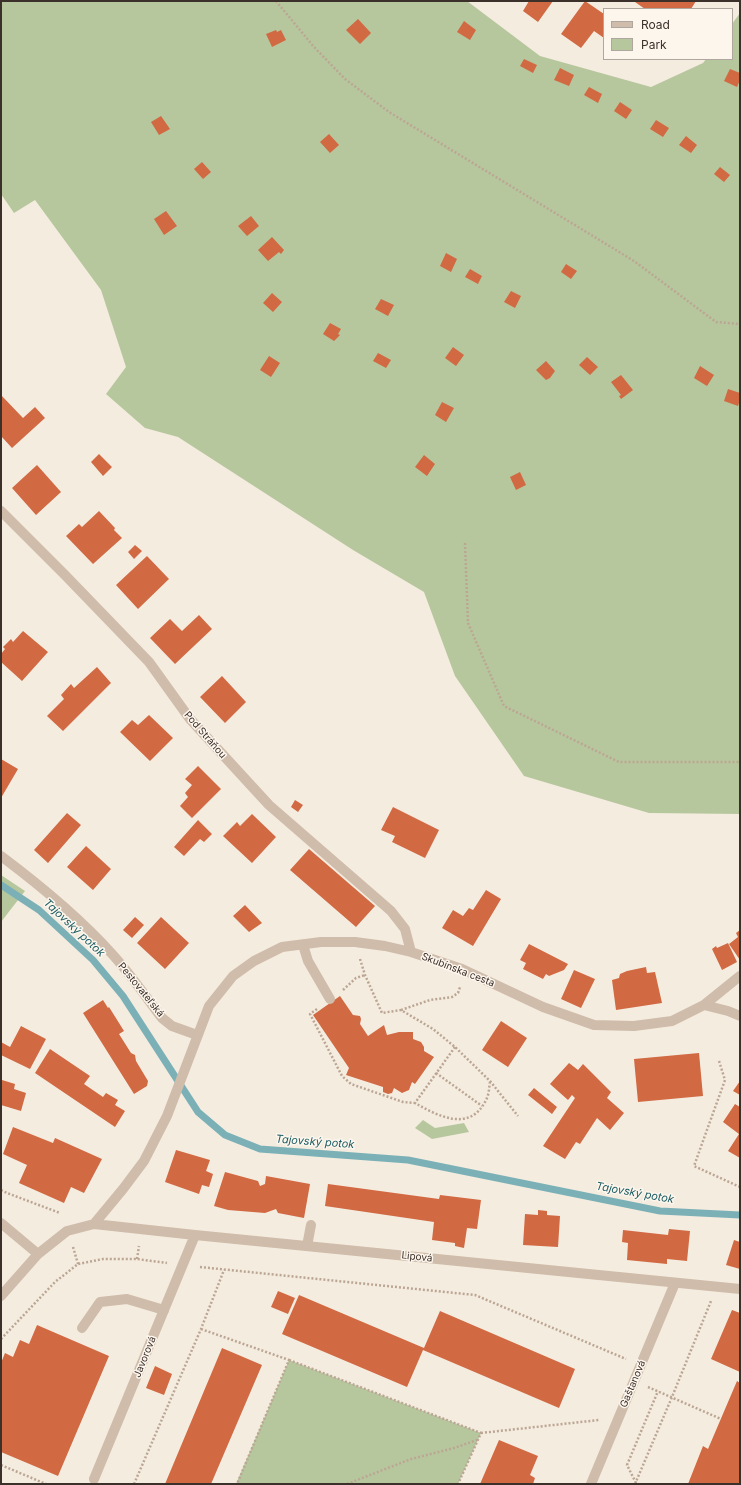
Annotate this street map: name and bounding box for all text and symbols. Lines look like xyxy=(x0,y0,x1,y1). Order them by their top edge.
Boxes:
legend xyxy=(603,8,733,60)
text: Road xyxy=(641,17,670,32)
text: Park xyxy=(641,37,667,52)
street label: Pod Stráňou xyxy=(181,709,229,761)
water label: Tajovský potok xyxy=(41,896,107,960)
street label: Skubínska cesta xyxy=(420,951,496,989)
street label: Pestovateľská xyxy=(115,960,167,1020)
water label: Tajovský potok xyxy=(275,1133,355,1151)
water label: Tajovský potok xyxy=(595,1180,675,1206)
street label: Lipová xyxy=(401,1249,433,1265)
street label: Javorová xyxy=(131,1335,159,1379)
street label: Gaštanová xyxy=(618,1359,648,1409)

